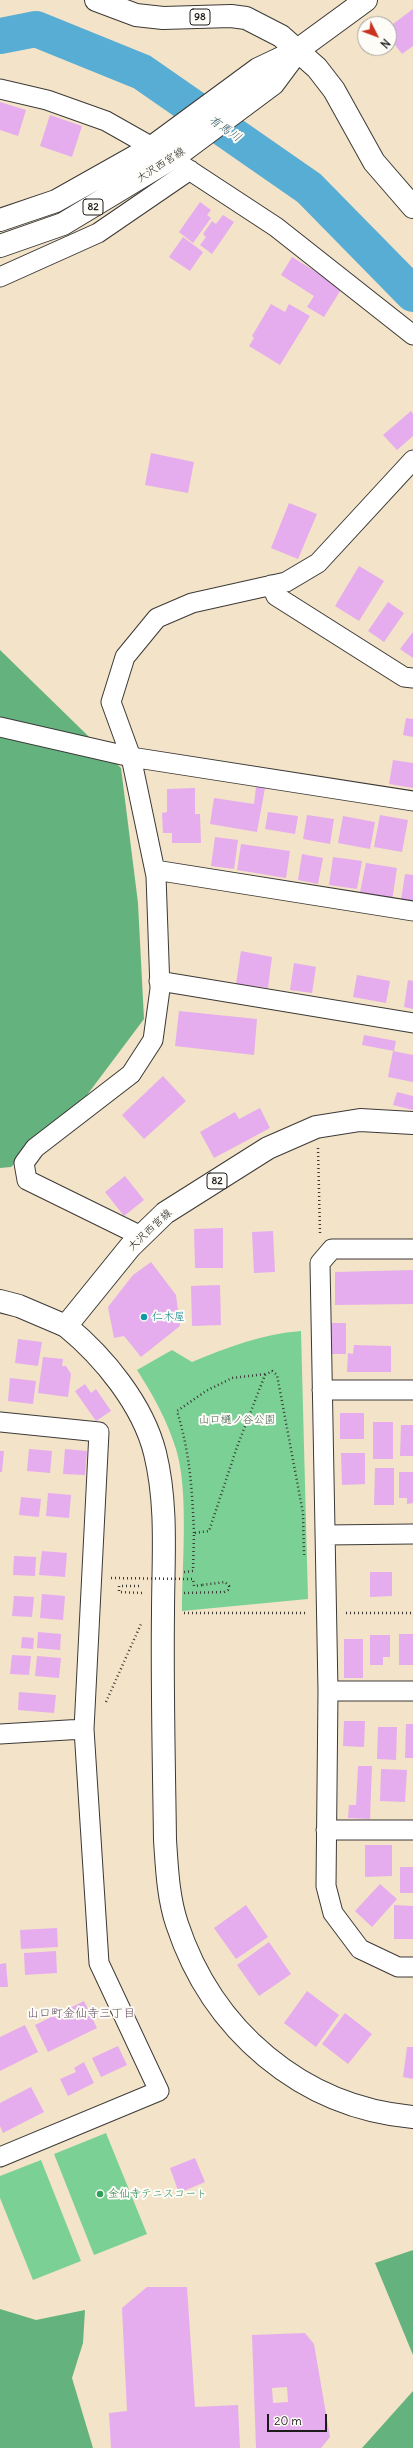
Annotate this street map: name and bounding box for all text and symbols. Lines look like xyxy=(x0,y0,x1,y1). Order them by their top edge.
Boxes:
road number: 98 xyxy=(190,9,210,25)
north arrow xyxy=(357,16,397,56)
text: N xyxy=(377,36,393,51)
water label: 有馬川 xyxy=(206,113,244,145)
street label: 大沢西宮線 xyxy=(134,144,188,186)
road number: 82 xyxy=(83,199,103,215)
road number: 82 xyxy=(207,1173,227,1189)
street label: 大沢西宮線 xyxy=(125,1206,175,1254)
place label: 仁木屋 xyxy=(152,1310,185,1324)
marker: 仁木屋 xyxy=(139,1312,149,1322)
park label: 山口樋ノ谷公園 xyxy=(199,1413,275,1427)
district label: 山口町金仙寺三丁目 xyxy=(27,2007,135,2021)
place label: 金仙寺テニスコート xyxy=(108,2187,207,2201)
marker: 金仙寺テニスコート xyxy=(95,2189,105,2199)
scale bar xyxy=(269,2406,329,2432)
text: 20 m xyxy=(274,2413,302,2428)

